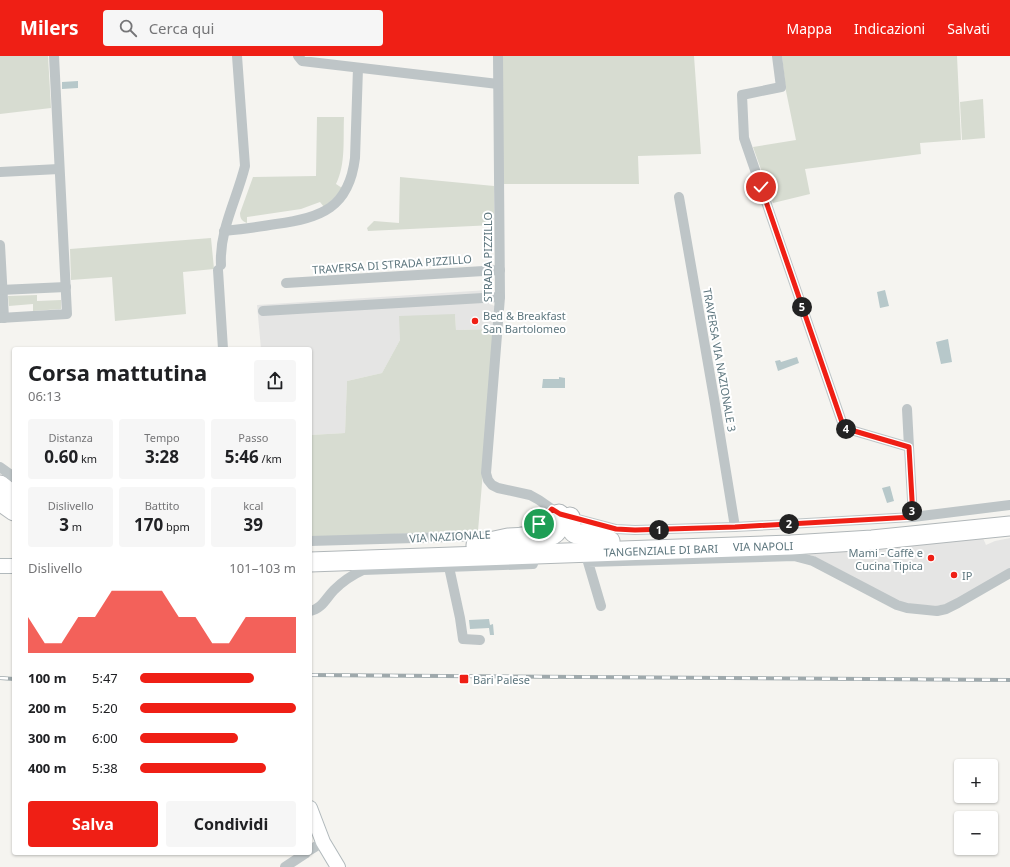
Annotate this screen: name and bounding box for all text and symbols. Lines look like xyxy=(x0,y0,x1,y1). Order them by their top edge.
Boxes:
search box xyxy=(103,10,383,46)
text: Milers xyxy=(20,15,79,41)
icon: search xyxy=(117,17,139,39)
text: Cerca qui xyxy=(149,18,214,38)
text: Mappa xyxy=(786,19,832,38)
text: Indicazioni xyxy=(854,19,925,38)
text: Salvati xyxy=(947,19,990,38)
pin xyxy=(744,170,778,204)
icon: check xyxy=(750,176,772,198)
street label: STRADA PIZZILLO xyxy=(480,212,495,302)
street label: TRAVERSA DI STRADA PIZZILLO xyxy=(312,251,472,277)
street label: TRAVERSA VIA NAZIONALE 3 xyxy=(700,287,740,433)
pin: 5 xyxy=(792,297,812,317)
text: 5 xyxy=(799,299,805,314)
place label: Bed & Breakfast San Bartolomeo xyxy=(483,308,566,336)
marker: Bed & Breakfast San Bartolomeo xyxy=(470,316,480,326)
text: Corsa mattutina xyxy=(28,357,207,387)
button: share xyxy=(254,360,296,402)
text: 06:13 xyxy=(28,387,61,405)
pin: 4 xyxy=(836,419,856,439)
text: 4 xyxy=(843,421,849,436)
text: Distanza xyxy=(48,430,93,445)
text: Tempo xyxy=(144,430,180,445)
text: Passo xyxy=(238,430,268,445)
text: 0.60 xyxy=(44,445,78,468)
text: 3:28 xyxy=(145,445,179,468)
text: 5:46 xyxy=(225,445,259,468)
text: km xyxy=(78,451,97,466)
text: /km xyxy=(259,451,282,466)
text: Dislivello xyxy=(48,498,94,513)
text: Battito xyxy=(145,498,179,513)
text: kcal xyxy=(243,498,263,513)
pin: 3 xyxy=(902,501,922,521)
text: 3 xyxy=(909,503,915,518)
pin xyxy=(522,507,556,541)
text: 3 xyxy=(59,513,69,536)
text: 170 xyxy=(134,513,163,536)
text: 39 xyxy=(244,513,263,536)
icon: arrive xyxy=(528,513,550,535)
pin: 2 xyxy=(779,514,799,534)
text: 2 xyxy=(786,516,792,531)
text: m xyxy=(69,519,82,534)
text: bpm xyxy=(163,519,190,534)
pin: 1 xyxy=(649,520,669,540)
text: 1 xyxy=(656,522,662,537)
street label: VIA NAZIONALE xyxy=(409,526,491,546)
street label: VIA NAPOLI xyxy=(733,538,794,554)
street label: TANGENZIALE DI BARI xyxy=(603,540,719,559)
place label: Mami - Caffè e Cucina Tipica xyxy=(849,545,923,573)
marker: Mami - Caffè e Cucina Tipica xyxy=(926,553,936,563)
text: Dislivello xyxy=(28,559,82,577)
text: 101–103 m xyxy=(229,559,296,577)
place label: IP xyxy=(962,568,973,583)
marker: IP xyxy=(949,570,959,580)
text: 100 m xyxy=(28,669,66,687)
text: 5:47 xyxy=(92,669,118,687)
place label: Bari Palese xyxy=(473,672,530,687)
marker: Bari Palese xyxy=(458,673,470,685)
text: 200 m xyxy=(28,699,66,717)
text: 5:20 xyxy=(92,699,118,717)
text: 300 m xyxy=(28,729,66,747)
text: 6:00 xyxy=(92,729,118,747)
text: 400 m xyxy=(28,759,66,777)
text: 5:38 xyxy=(92,759,118,777)
map controls xyxy=(954,759,998,855)
button: + xyxy=(954,759,998,803)
button: Salva xyxy=(28,801,158,847)
button: Condividi xyxy=(166,801,296,847)
button: − xyxy=(954,811,998,855)

